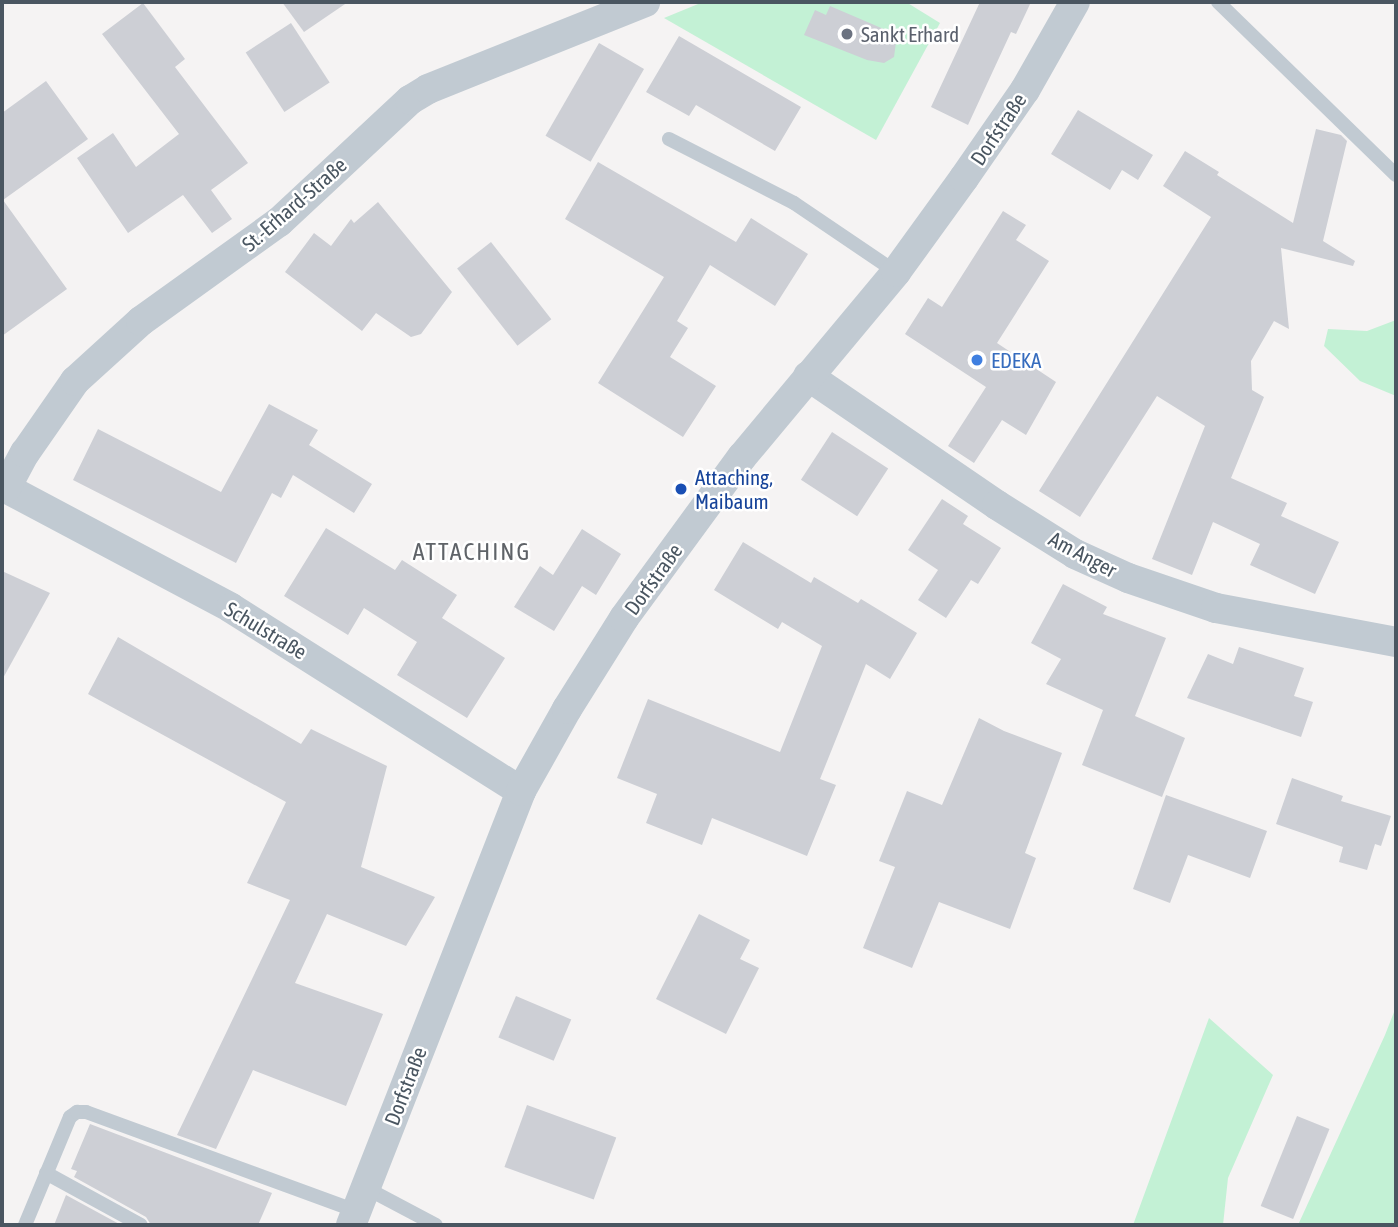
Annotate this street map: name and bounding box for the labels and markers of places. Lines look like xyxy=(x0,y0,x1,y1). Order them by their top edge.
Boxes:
place label: Sankt Erhard xyxy=(861,21,959,47)
marker: Sankt Erhard xyxy=(839,26,855,42)
place label: EDEKA xyxy=(991,347,1041,373)
marker: EDEKA xyxy=(969,352,985,368)
place label: Attaching, Maibaum xyxy=(695,464,773,514)
marker: Attaching, Maibaum xyxy=(673,481,689,497)

